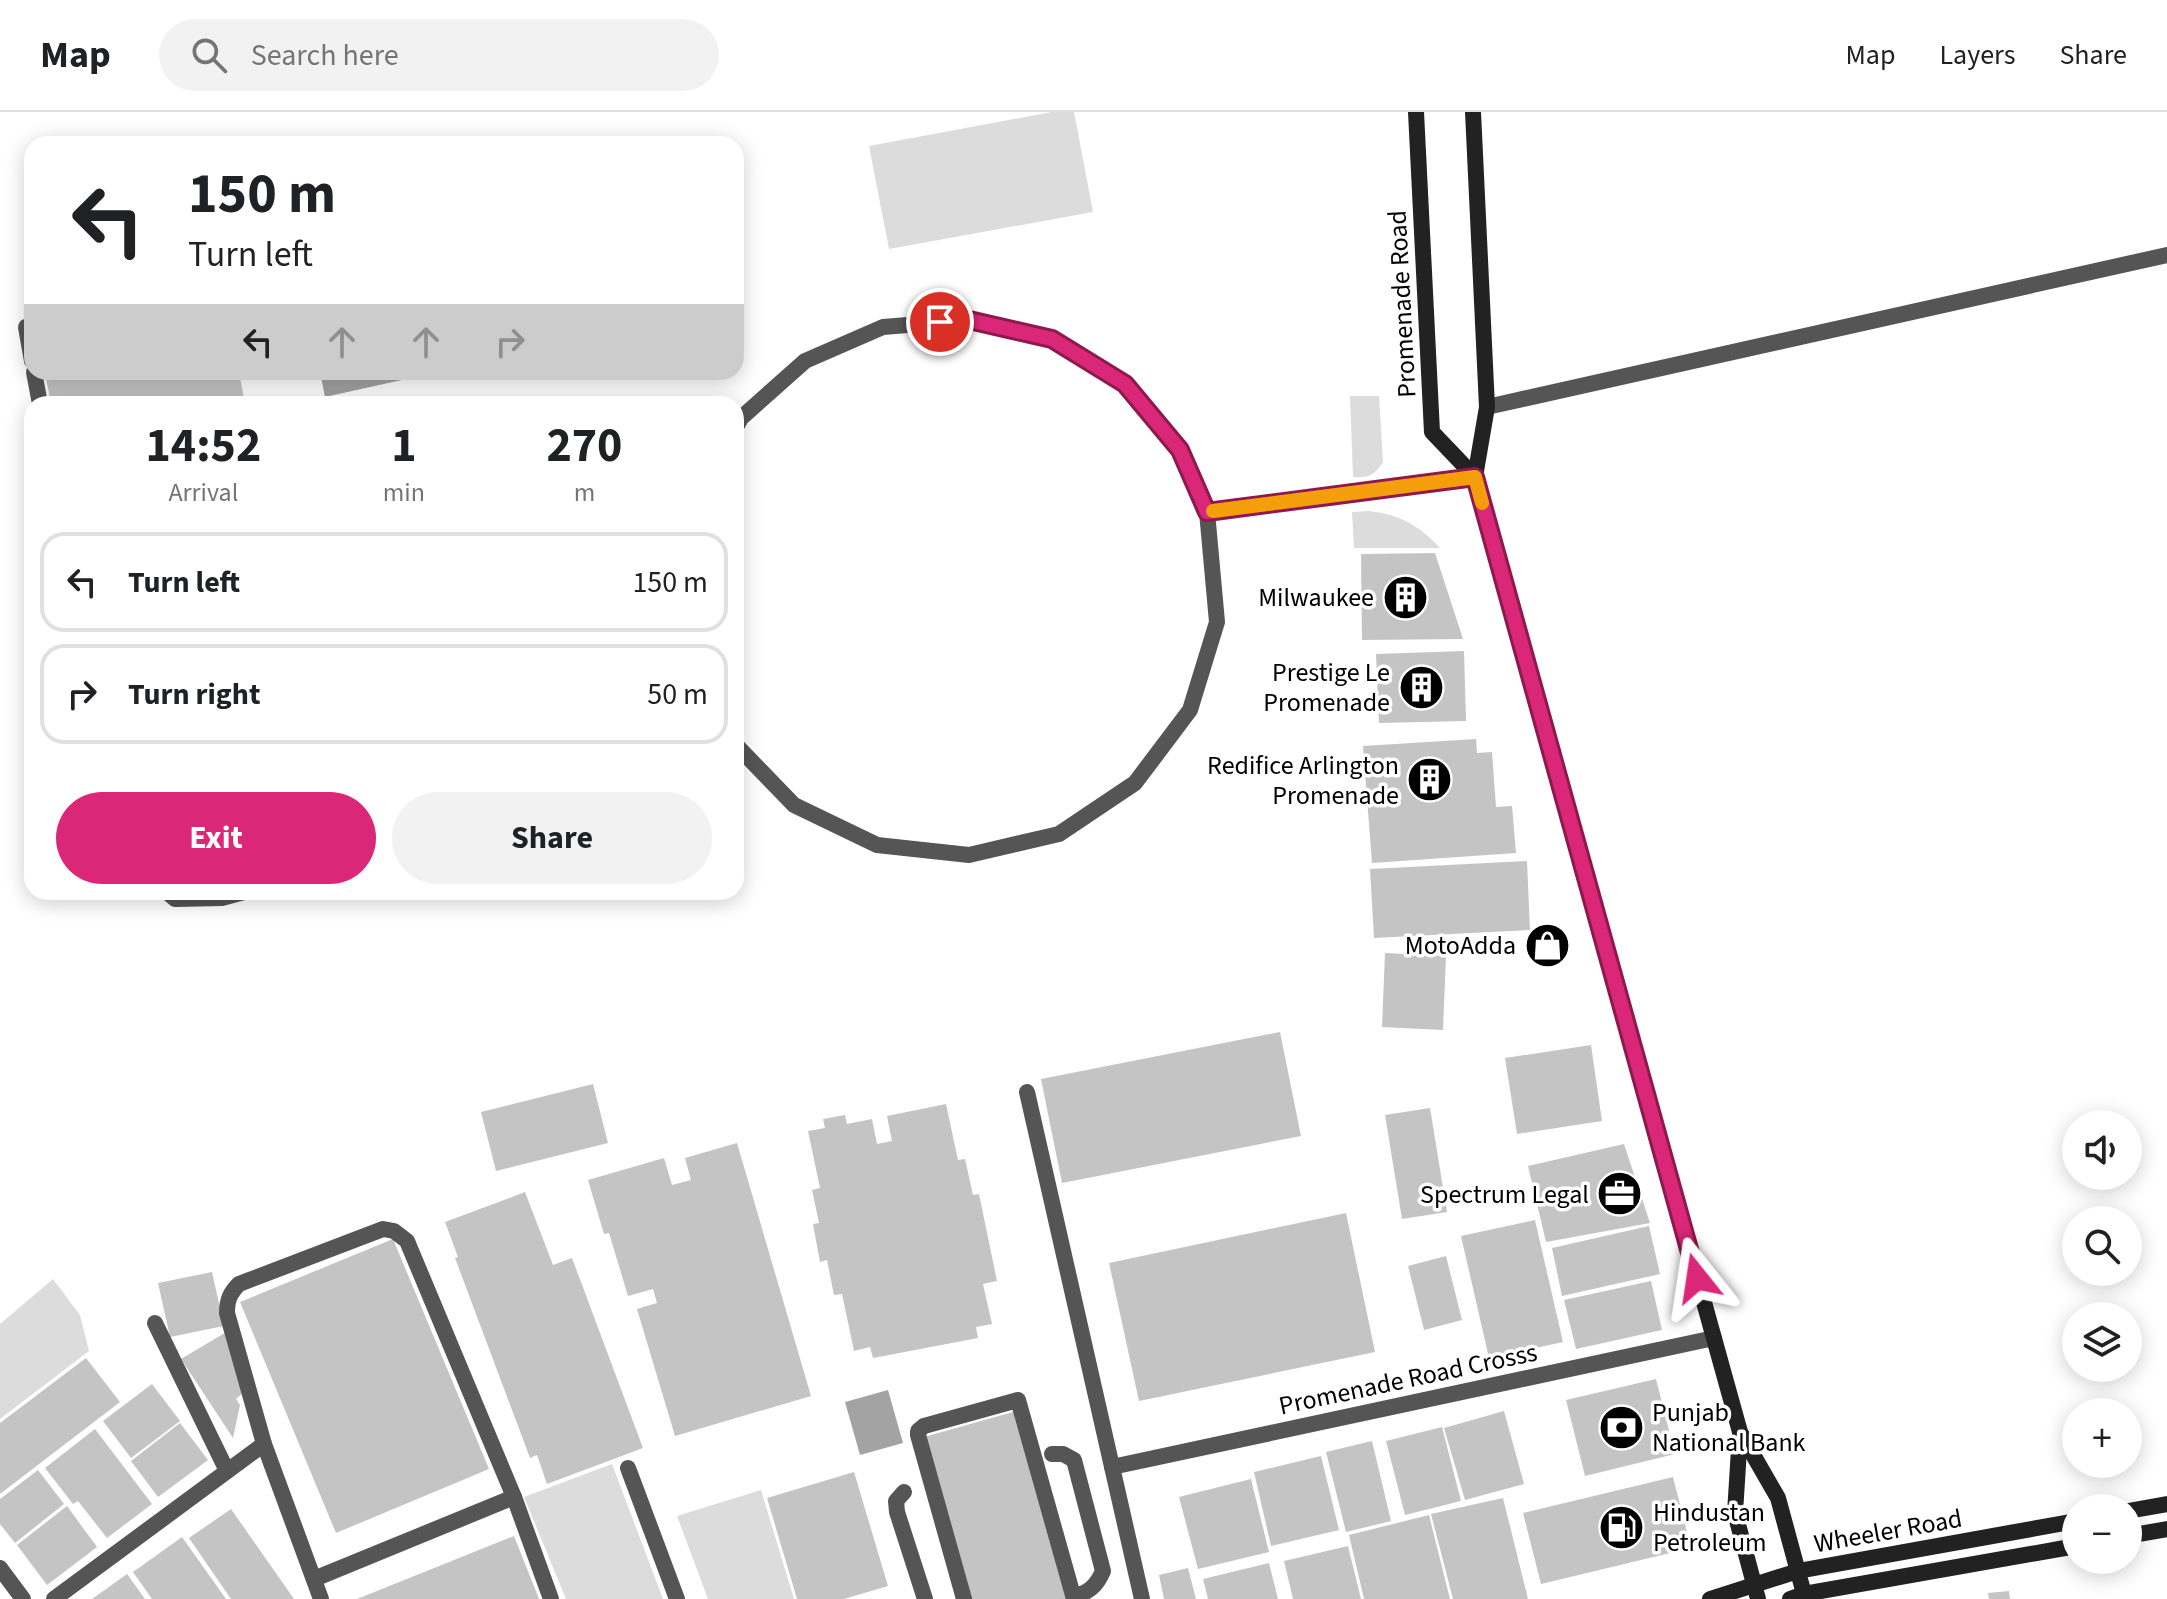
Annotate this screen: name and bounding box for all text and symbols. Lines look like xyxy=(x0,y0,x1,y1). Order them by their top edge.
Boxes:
search box xyxy=(159,19,719,91)
text: Map xyxy=(40,28,111,82)
icon: search xyxy=(187,33,231,77)
text: Search here xyxy=(251,34,399,77)
text: Map xyxy=(1845,35,1895,75)
text: Layers xyxy=(1939,35,2015,75)
text: Share xyxy=(2059,35,2127,75)
text: 150 m xyxy=(188,155,336,234)
icon: left xyxy=(56,168,160,272)
street label: Promenade Road xyxy=(1379,209,1425,399)
text: Turn left xyxy=(188,229,313,280)
pin xyxy=(906,288,974,356)
icon: arrive xyxy=(918,300,962,344)
icon: left xyxy=(236,320,280,364)
icon: ahead xyxy=(320,320,364,364)
icon: ahead xyxy=(404,320,448,364)
icon: right xyxy=(488,320,532,364)
text: 14:52 xyxy=(145,412,261,480)
text: 1 xyxy=(391,412,417,480)
text: 270 xyxy=(546,412,622,480)
text: Arrival xyxy=(168,474,238,511)
text: min xyxy=(383,474,425,511)
text: m xyxy=(574,474,595,511)
icon: left xyxy=(60,560,104,604)
text: Turn left xyxy=(128,561,240,604)
text: 150 m xyxy=(632,561,708,604)
building icon: Milwaukee xyxy=(1381,573,1429,621)
place label: Milwaukee xyxy=(1258,579,1374,616)
place label: Prestige Le Promenade xyxy=(1263,654,1390,721)
building icon: Prestige Le Promenade xyxy=(1397,663,1445,711)
icon: right xyxy=(60,672,104,716)
text: Turn right xyxy=(128,673,260,716)
text: 50 m xyxy=(647,673,708,716)
place label: Redifice Arlington Promenade xyxy=(1207,747,1399,814)
building icon: Redifice Arlington Promenade xyxy=(1406,756,1454,804)
button: Exit xyxy=(56,792,376,884)
button: Share xyxy=(392,792,712,884)
shop icon: MotoAdda xyxy=(1523,921,1571,969)
place label: MotoAdda xyxy=(1405,927,1516,964)
map controls xyxy=(2062,1110,2142,1574)
button: sound xyxy=(2062,1110,2142,1190)
office icon: Spectrum Legal xyxy=(1596,1170,1644,1218)
place label: Spectrum Legal xyxy=(1420,1176,1589,1213)
button: search xyxy=(2062,1206,2142,1286)
position arrow xyxy=(1655,1236,1739,1320)
button: layers xyxy=(2062,1302,2142,1382)
street label: Promenade Road Crosss xyxy=(1275,1334,1541,1424)
place label: Punjab National Bank xyxy=(1652,1394,1806,1461)
button: + xyxy=(2062,1398,2142,1478)
bank icon: Punjab National Bank xyxy=(1597,1403,1645,1451)
place label: Hindustan Petroleum xyxy=(1653,1494,1767,1561)
button: − xyxy=(2062,1494,2142,1574)
street label: Wheeler Road xyxy=(1811,1500,1965,1562)
fuel station icon: Hindustan Petroleum xyxy=(1598,1503,1646,1551)

